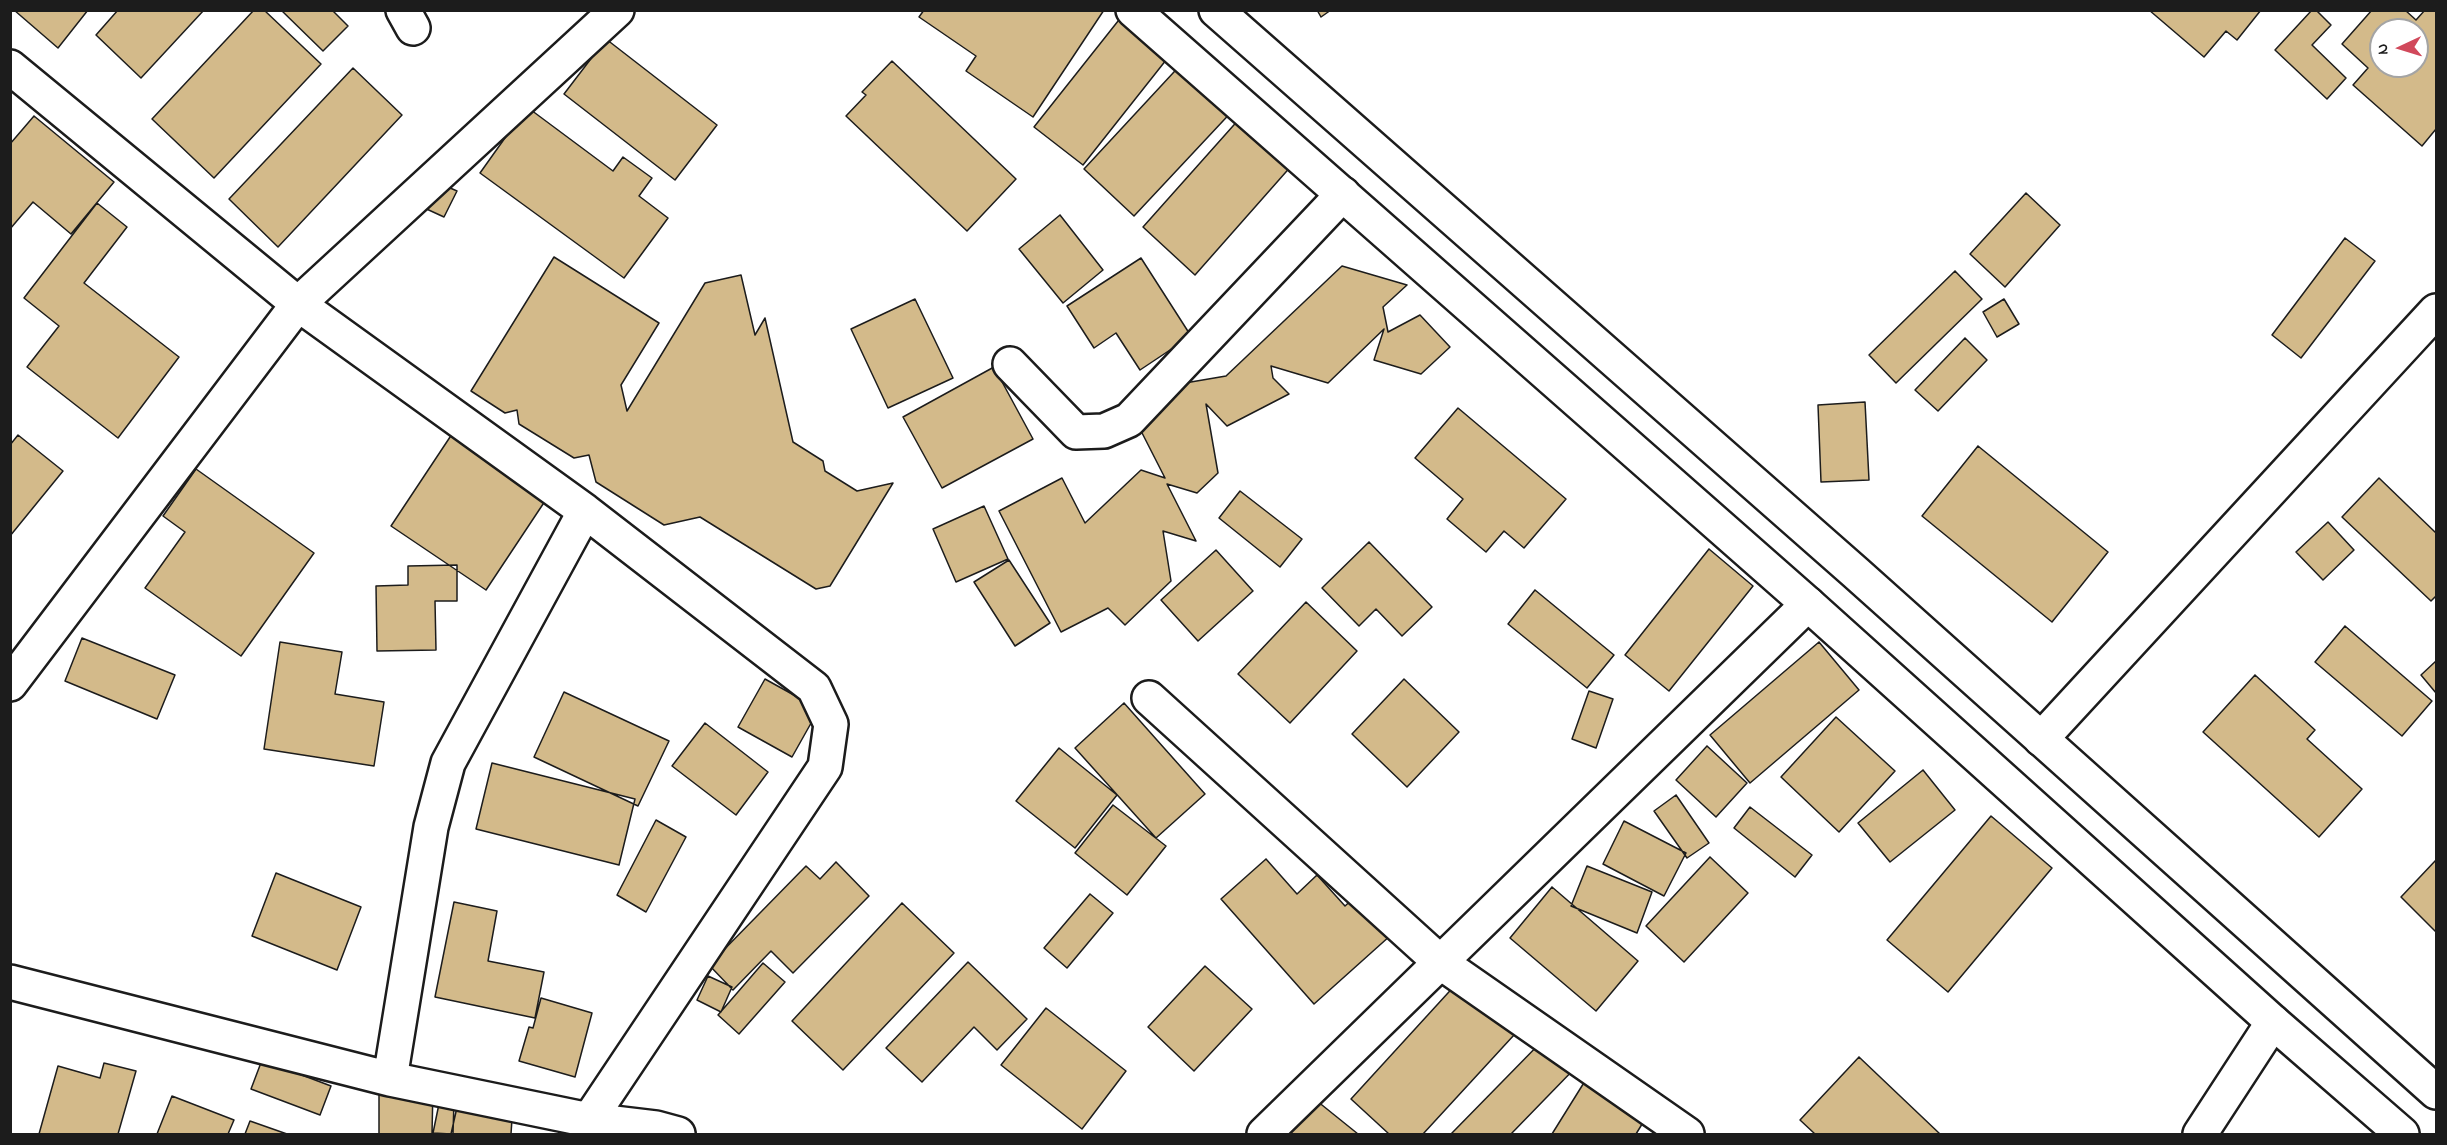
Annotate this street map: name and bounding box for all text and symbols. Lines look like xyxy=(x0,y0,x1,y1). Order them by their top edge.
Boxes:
north arrow xyxy=(2369,18,2429,78)
text: N xyxy=(2371,43,2395,55)

